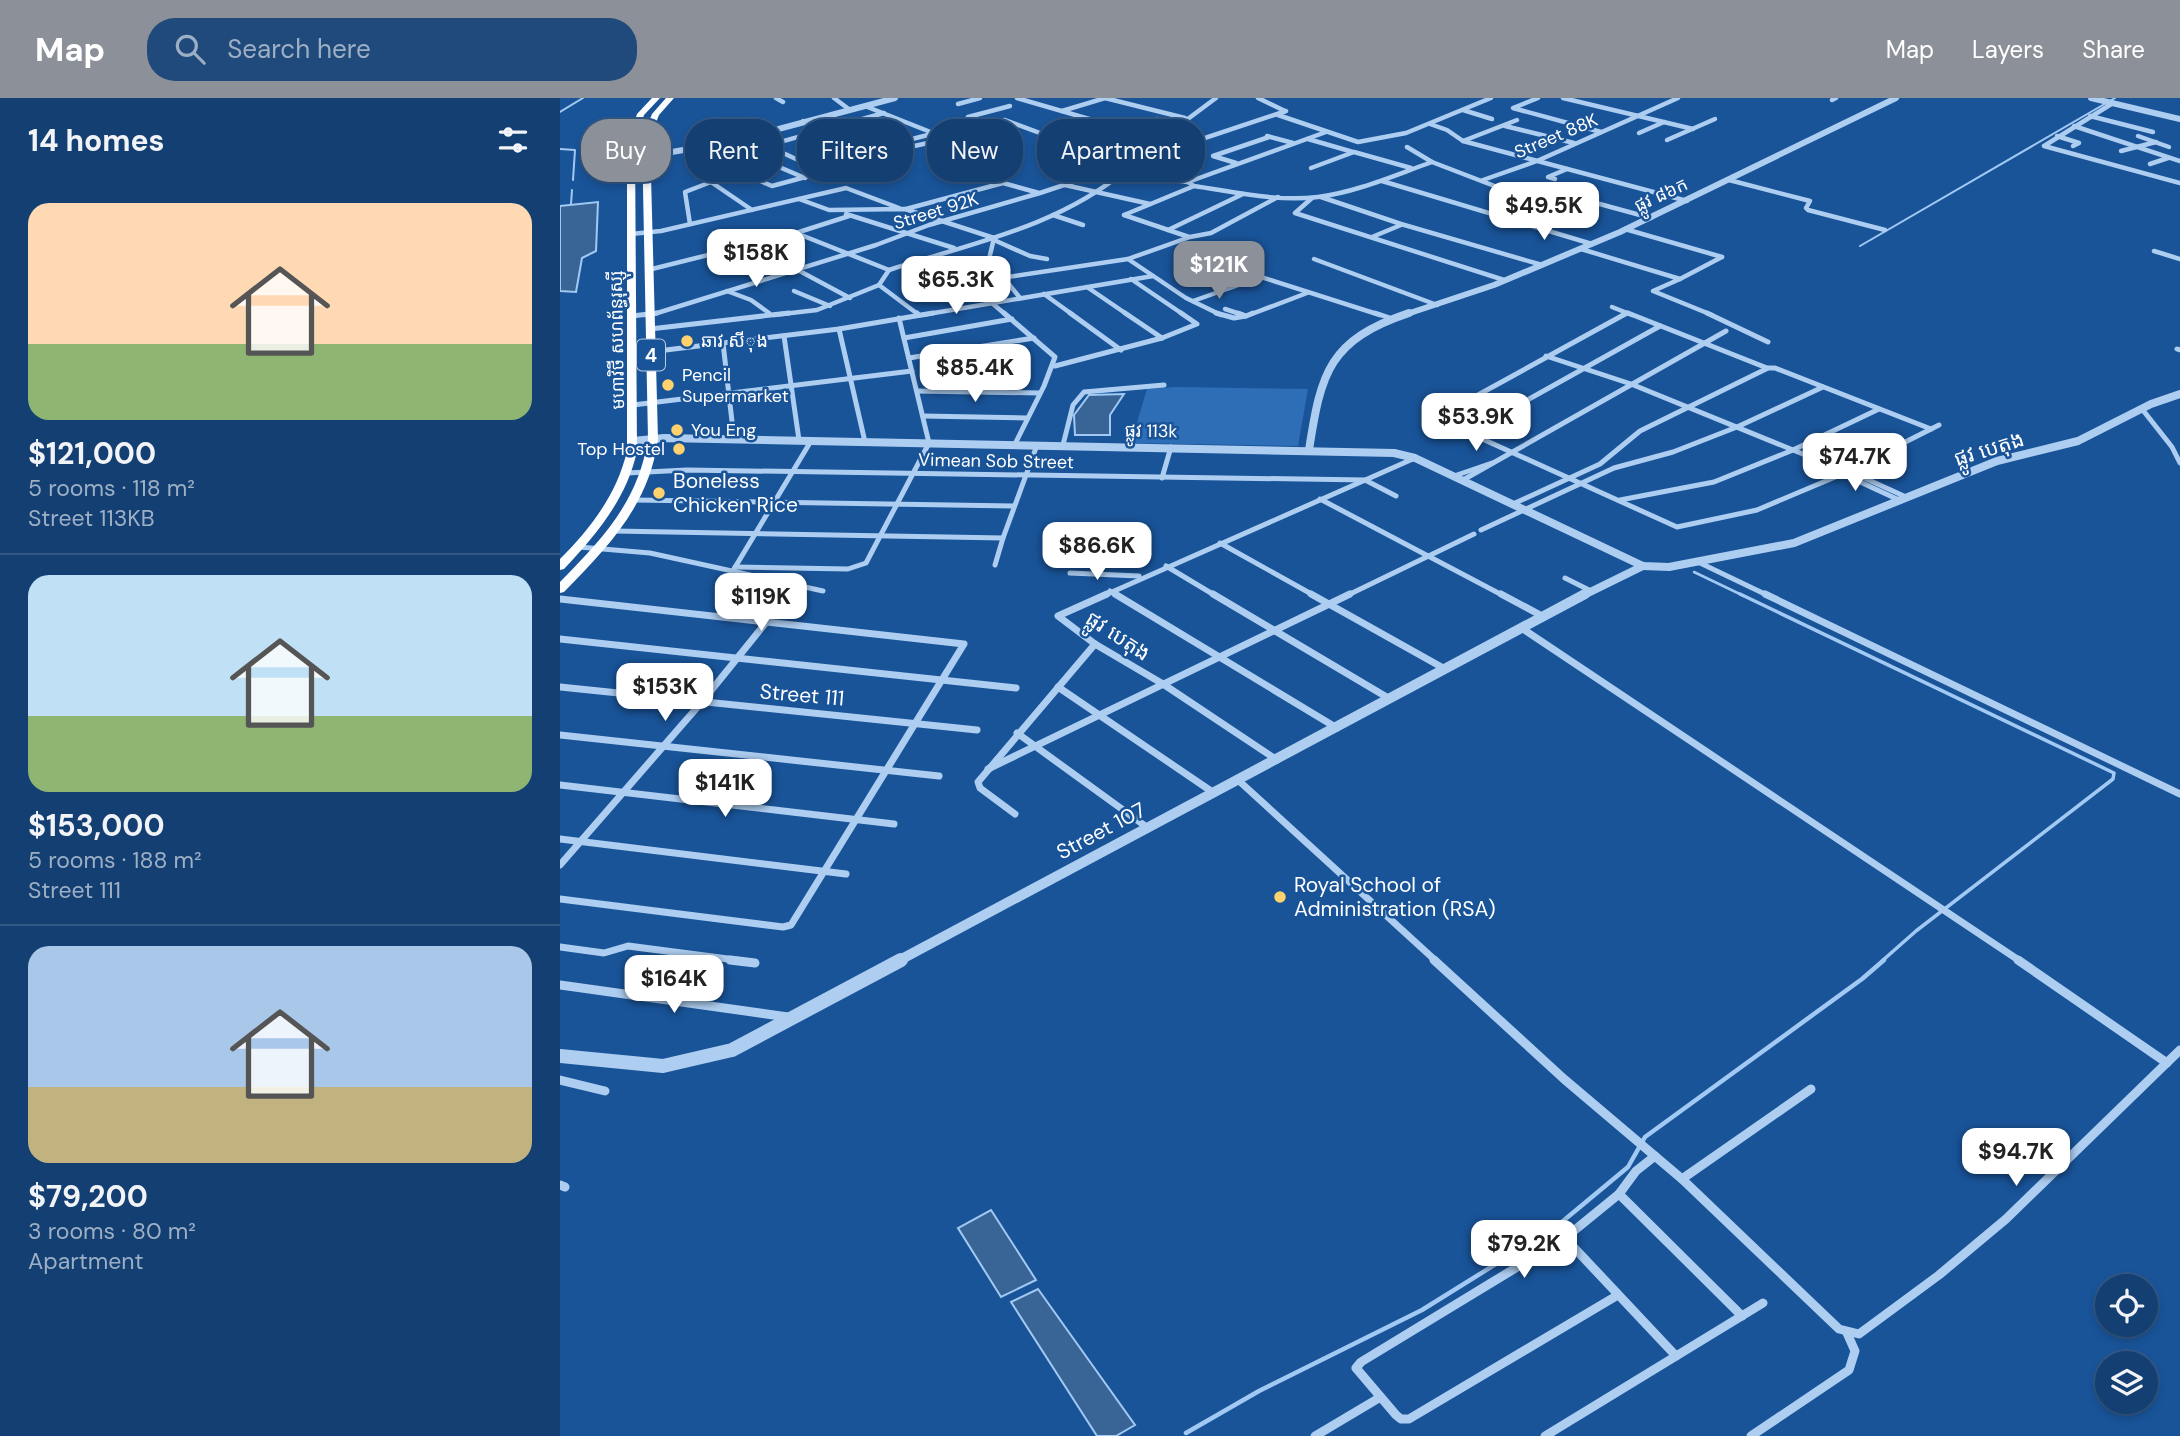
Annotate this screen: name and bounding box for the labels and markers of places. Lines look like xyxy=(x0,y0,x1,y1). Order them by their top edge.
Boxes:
pin: $49.5K xyxy=(1487,183,1601,242)
pin: $158K xyxy=(707,230,805,289)
pin: $121K xyxy=(1170,242,1268,301)
pin: $65.3K xyxy=(899,256,1013,316)
place label: ឆាវ សីុង xyxy=(701,329,768,353)
marker: ឆាវ សីុង xyxy=(679,333,695,349)
pin: $85.4K xyxy=(918,344,1032,404)
place label: Pencil Supermarket xyxy=(682,363,789,408)
marker: Pencil Supermarket xyxy=(660,377,676,393)
pin: $53.9K xyxy=(1419,394,1533,453)
place label: You Eng xyxy=(691,418,756,442)
marker: You Eng xyxy=(669,422,685,438)
pin: $74.7K xyxy=(1798,434,1912,493)
place label: Top Hostel xyxy=(577,437,665,461)
marker: Top Hostel xyxy=(671,441,687,457)
place label: Boneless Chicken Rice xyxy=(673,467,798,519)
marker: Boneless Chicken Rice xyxy=(651,485,667,501)
pin: $86.6K xyxy=(1040,522,1154,582)
pin: $119K xyxy=(712,574,810,633)
pin: $153K xyxy=(616,664,714,723)
pin: $141K xyxy=(676,760,774,819)
place label: Royal School of Administration (RSA) xyxy=(1294,871,1496,923)
marker: Royal School of Administration (RSA) xyxy=(1272,889,1288,905)
pin: $164K xyxy=(625,956,723,1015)
pin: $94.7K xyxy=(1959,1128,2073,1188)
pin: $79.2K xyxy=(1467,1220,1581,1280)

